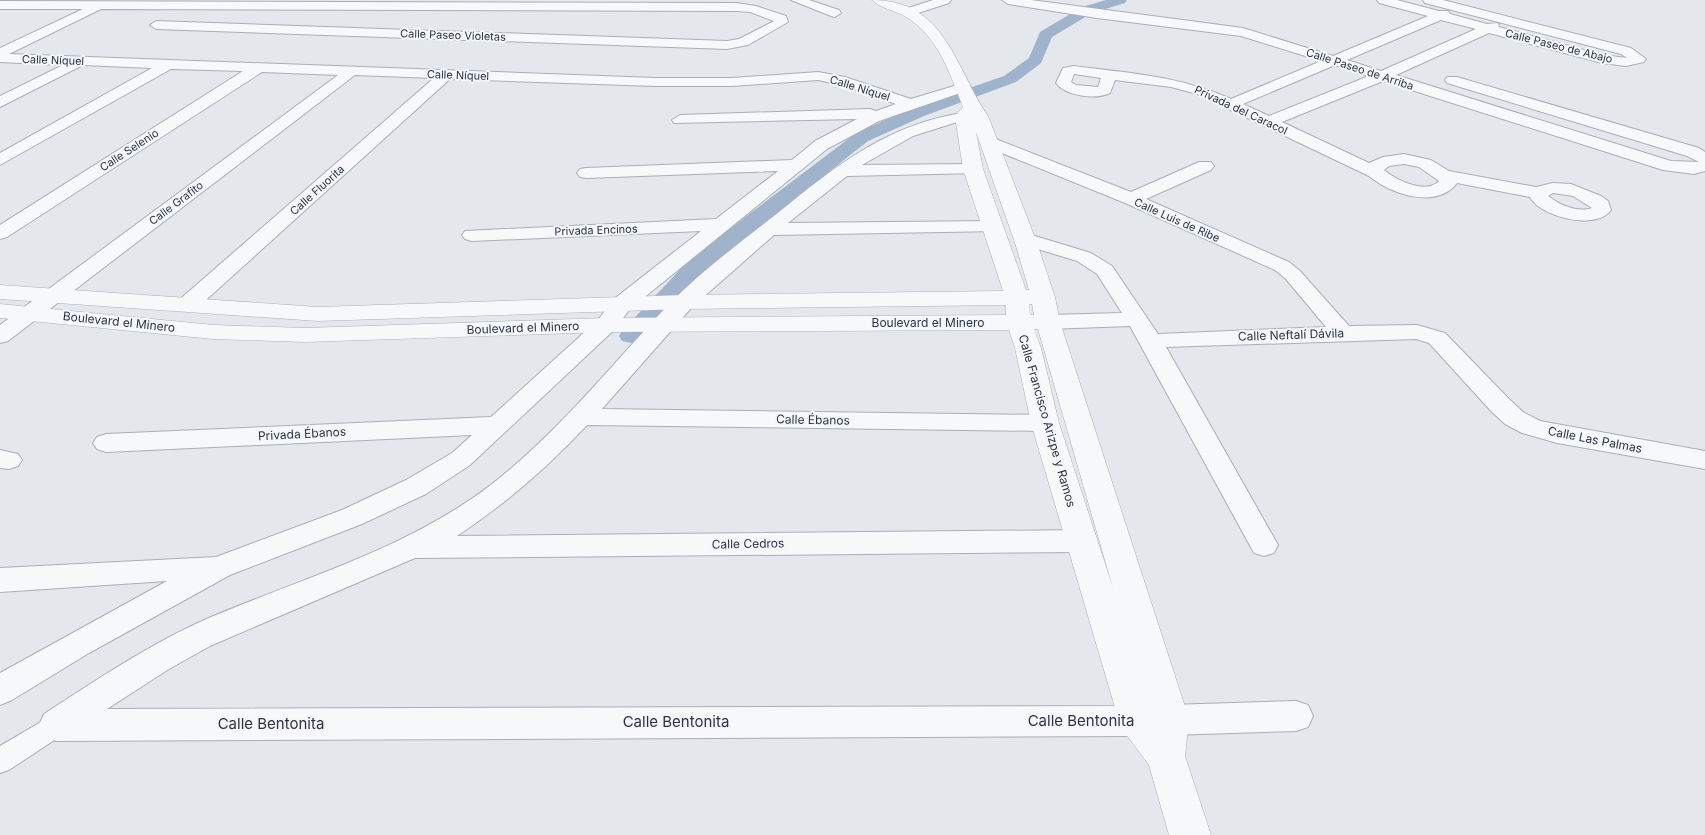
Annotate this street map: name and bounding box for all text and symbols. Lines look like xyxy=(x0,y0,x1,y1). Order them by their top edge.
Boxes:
street label: Calle Paseo Violetas xyxy=(400,26,506,44)
street label: Calle Paseo de Abajo xyxy=(1504,26,1615,66)
street label: Calle Paseo de Arriba xyxy=(1304,45,1416,93)
street label: Calle Níquel xyxy=(22,52,84,68)
street label: Calle Níquel xyxy=(427,67,489,83)
street label: Calle Níquel xyxy=(828,72,892,104)
street label: Privada del Caracol xyxy=(1192,82,1290,138)
street label: Calle Selenio xyxy=(97,126,161,174)
street label: Calle Fluorita xyxy=(287,162,347,218)
street label: Calle Grafito xyxy=(146,178,206,228)
street label: Calle Luis de Ribe xyxy=(1132,195,1222,245)
street label: Privada Encinos xyxy=(554,222,638,238)
street label: Boulevard el Minero xyxy=(62,308,176,335)
street label: Boulevard el Minero xyxy=(872,315,984,330)
street label: Boulevard el Minero xyxy=(466,318,580,337)
street label: Calle Neftalí Dávila xyxy=(1238,325,1344,344)
street label: Calle Francisco Arizpe y Ramos xyxy=(1016,333,1079,509)
street label: Calle Ébanos xyxy=(776,411,850,428)
street label: Calle Las Palmas xyxy=(1547,423,1644,456)
street label: Privada Ébanos xyxy=(258,424,346,443)
street label: Calle Cedros xyxy=(712,535,784,552)
street label: Calle Bentonita xyxy=(1028,711,1134,730)
street label: Calle Bentonita xyxy=(623,712,729,731)
street label: Calle Bentonita xyxy=(218,714,324,733)

